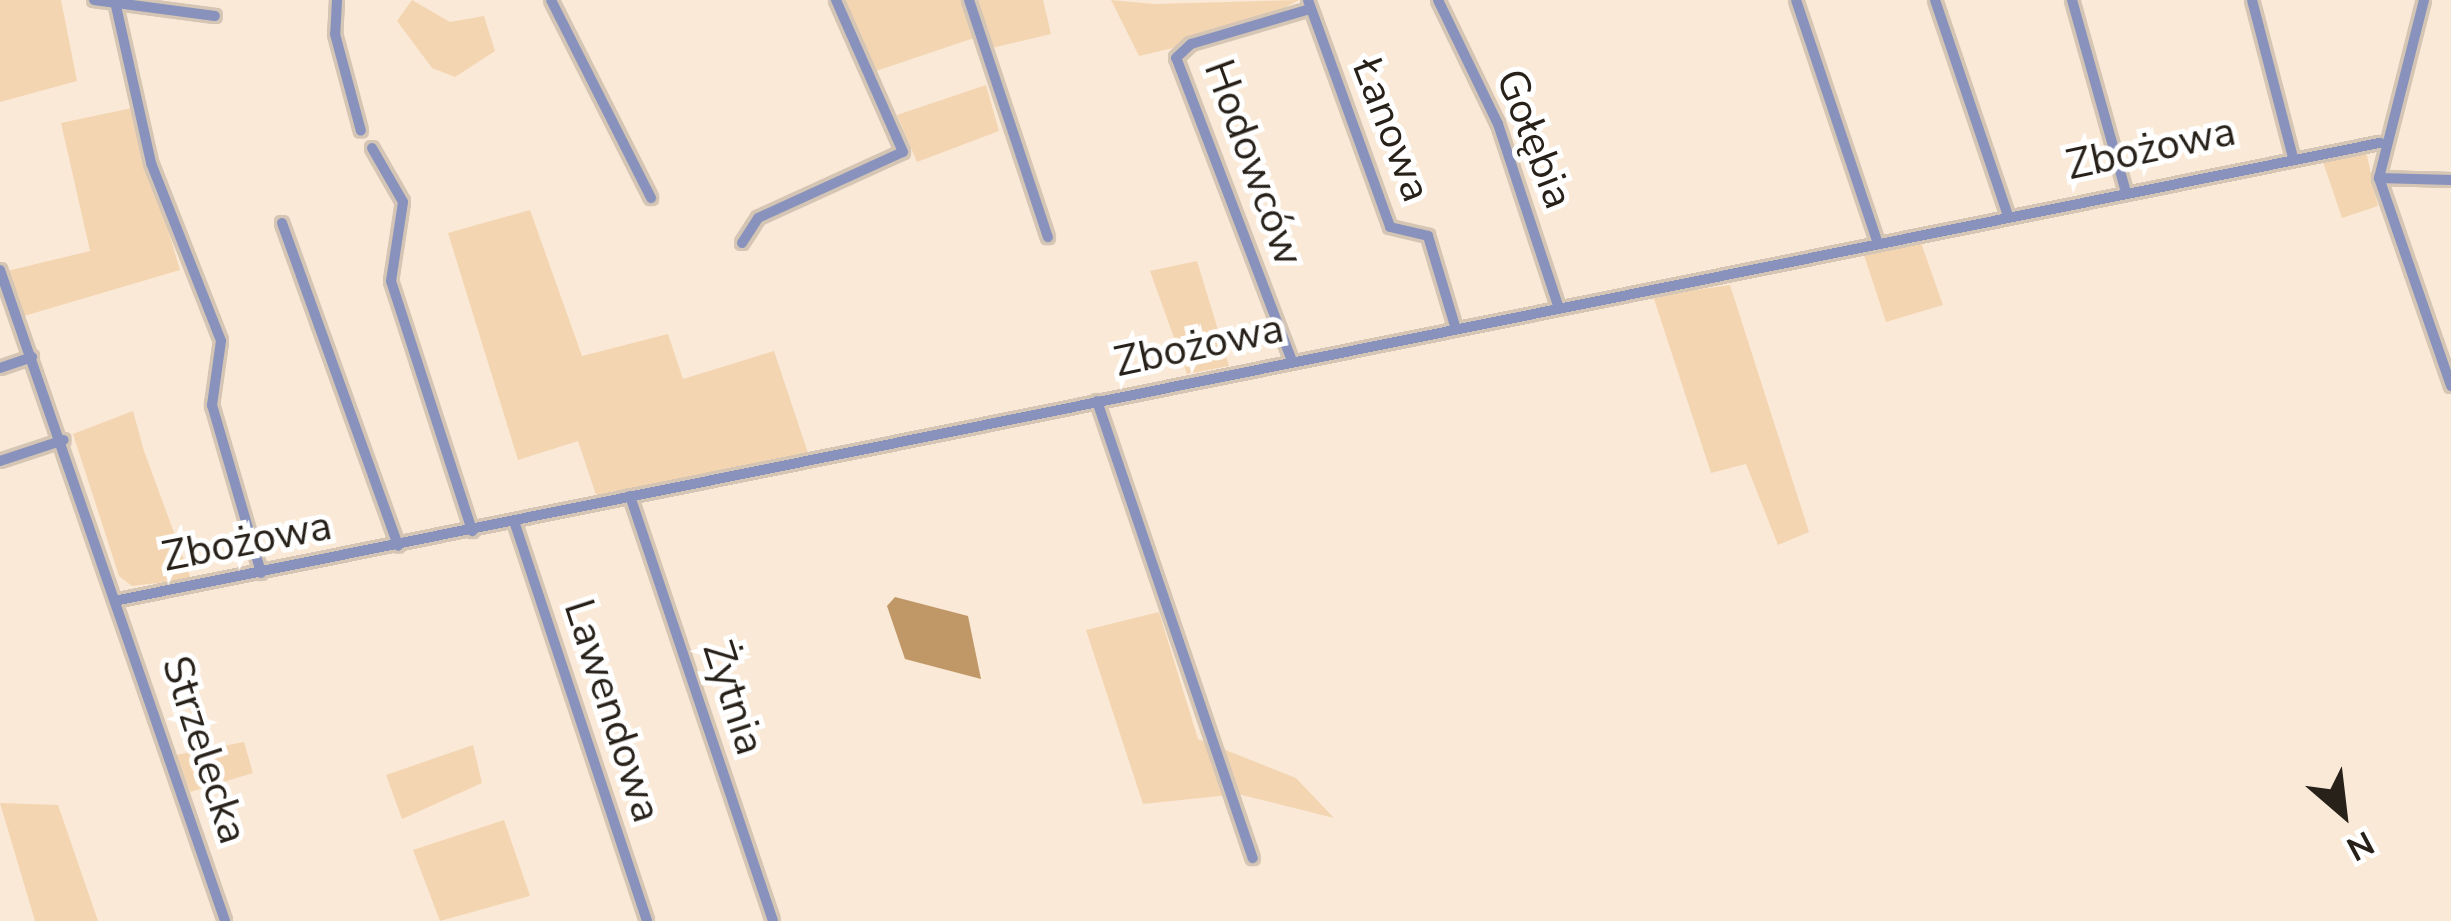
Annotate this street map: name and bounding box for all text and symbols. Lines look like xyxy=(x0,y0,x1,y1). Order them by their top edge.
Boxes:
street label: Łanowa xyxy=(1341,51,1441,209)
street label: Hodowców xyxy=(1193,53,1313,273)
street label: Gołębia xyxy=(1485,62,1583,216)
street label: Zbożowa xyxy=(2062,107,2240,191)
street label: Zbożowa xyxy=(1110,304,1288,388)
street label: Zbożowa xyxy=(158,501,336,583)
street label: Lawendowa xyxy=(552,593,672,829)
street label: Żytnia xyxy=(691,635,775,761)
street label: Strzelecka xyxy=(150,650,258,850)
north arrow xyxy=(2283,753,2403,873)
text: N xyxy=(2339,820,2382,871)

